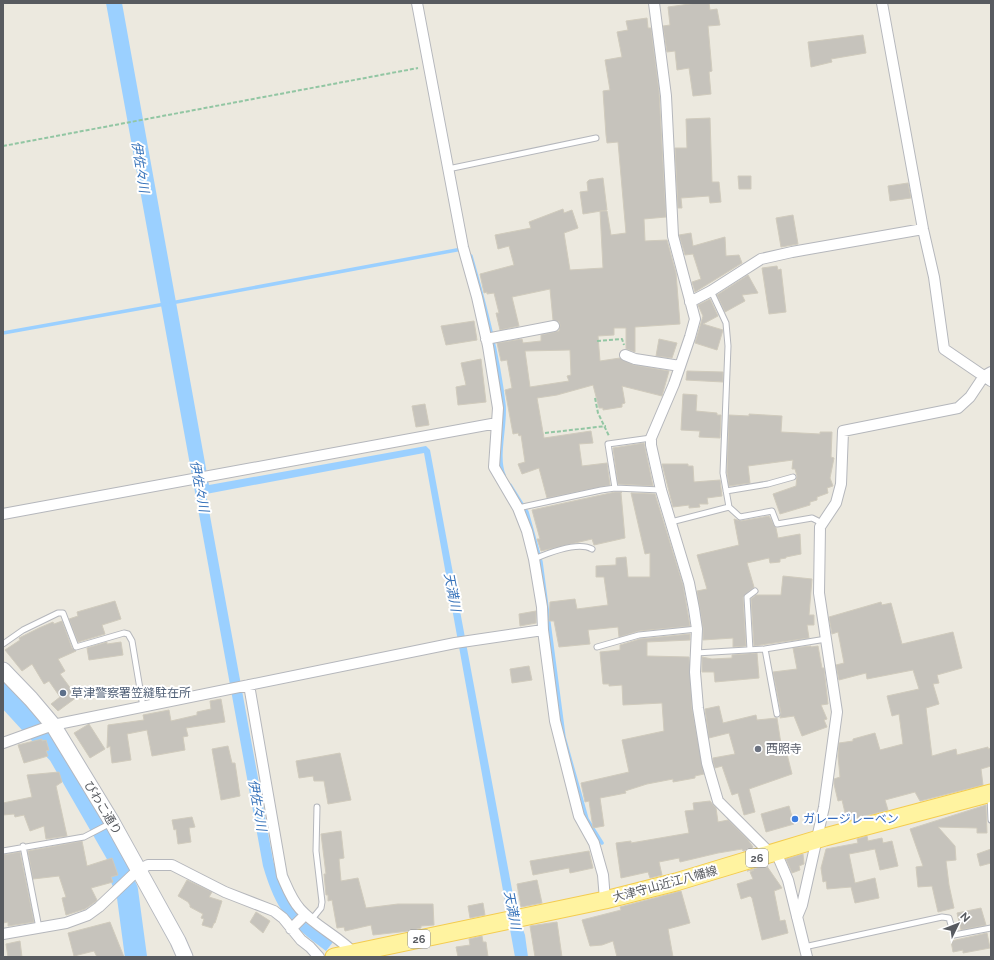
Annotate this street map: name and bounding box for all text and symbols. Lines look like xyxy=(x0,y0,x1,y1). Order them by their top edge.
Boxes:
water label: 伊佐々川 xyxy=(129,140,152,196)
water label: 伊佐々川 xyxy=(187,459,212,515)
water label: 天満川 xyxy=(441,572,464,615)
place label: 草津警察署笠縫駐在所 xyxy=(71,686,191,700)
marker: 草津警察署笠縫駐在所 xyxy=(58,688,68,698)
place label: 西照寺 xyxy=(766,742,802,756)
marker: 西照寺 xyxy=(753,744,763,754)
water label: 伊佐々川 xyxy=(246,778,270,834)
street label: びわこ通り xyxy=(82,779,124,837)
place label: ガレージレーベン xyxy=(803,812,899,826)
marker: ガレージレーベン xyxy=(790,814,800,824)
road number: 26 xyxy=(746,849,768,867)
street label: 大津守山近江八幡線 xyxy=(611,863,719,905)
water label: 天満川 xyxy=(501,890,524,933)
north arrow xyxy=(938,904,978,944)
text: N xyxy=(957,910,973,925)
road number: 26 xyxy=(408,930,430,948)

